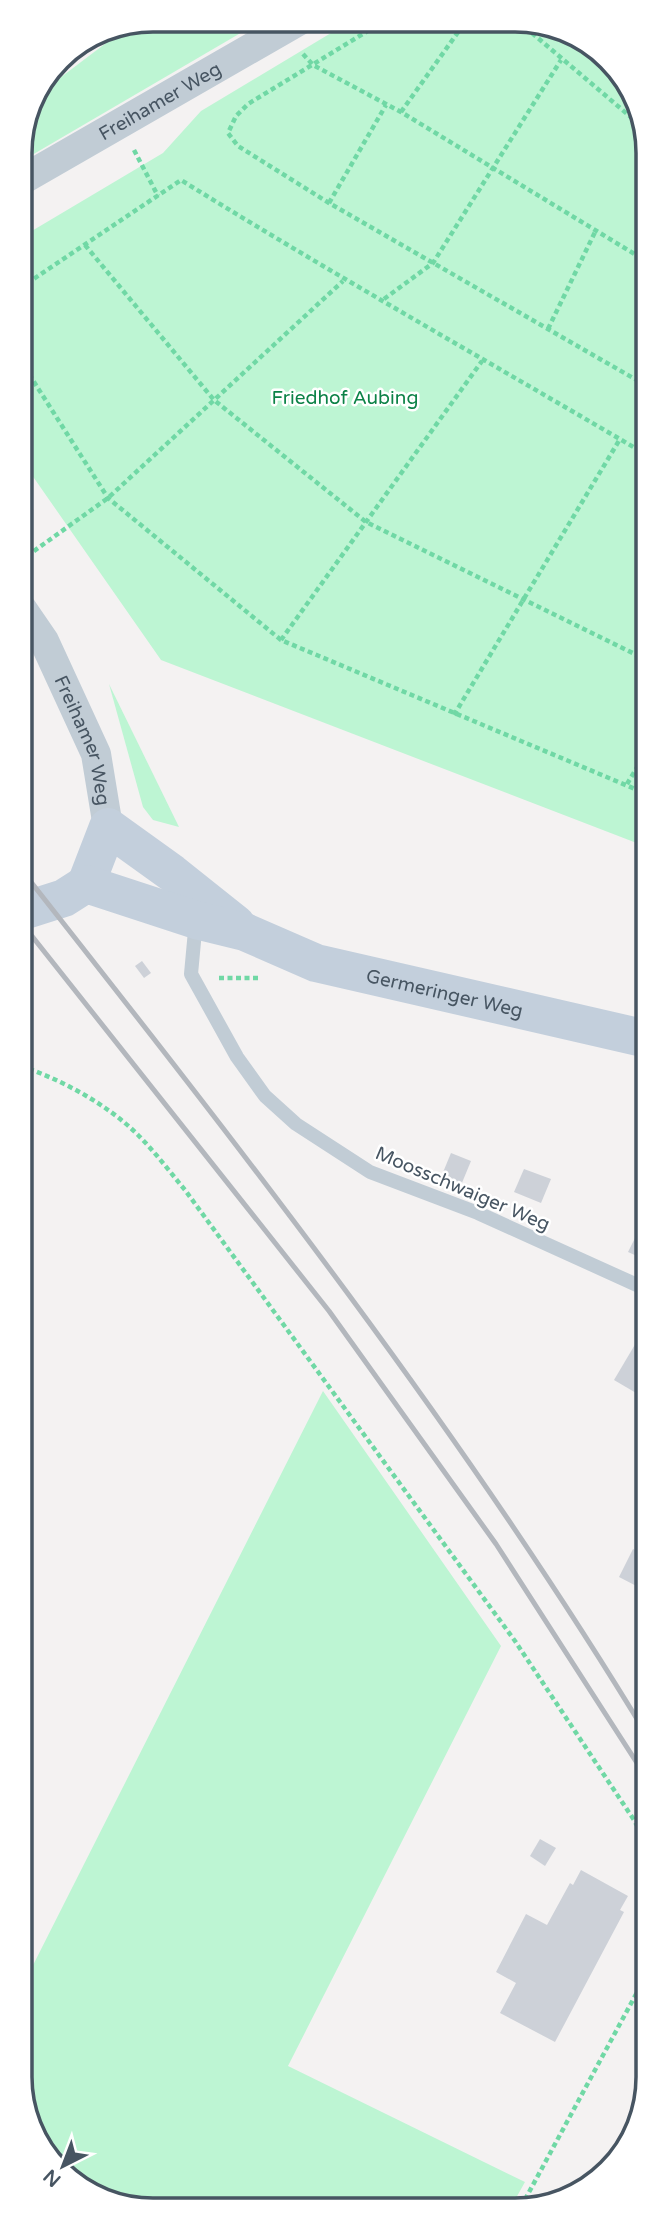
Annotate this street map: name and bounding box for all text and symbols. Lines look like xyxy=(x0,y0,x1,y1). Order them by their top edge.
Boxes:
street label: Freihamer Weg xyxy=(95,58,225,145)
park label: Friedhof Aubing xyxy=(272,387,418,409)
street label: Freihamer Weg xyxy=(49,672,114,807)
street label: Germeringer Weg xyxy=(364,965,525,1022)
street label: Moosschwaiger Weg xyxy=(372,1142,553,1236)
north arrow xyxy=(28,2131,98,2201)
text: N xyxy=(39,2165,65,2191)

